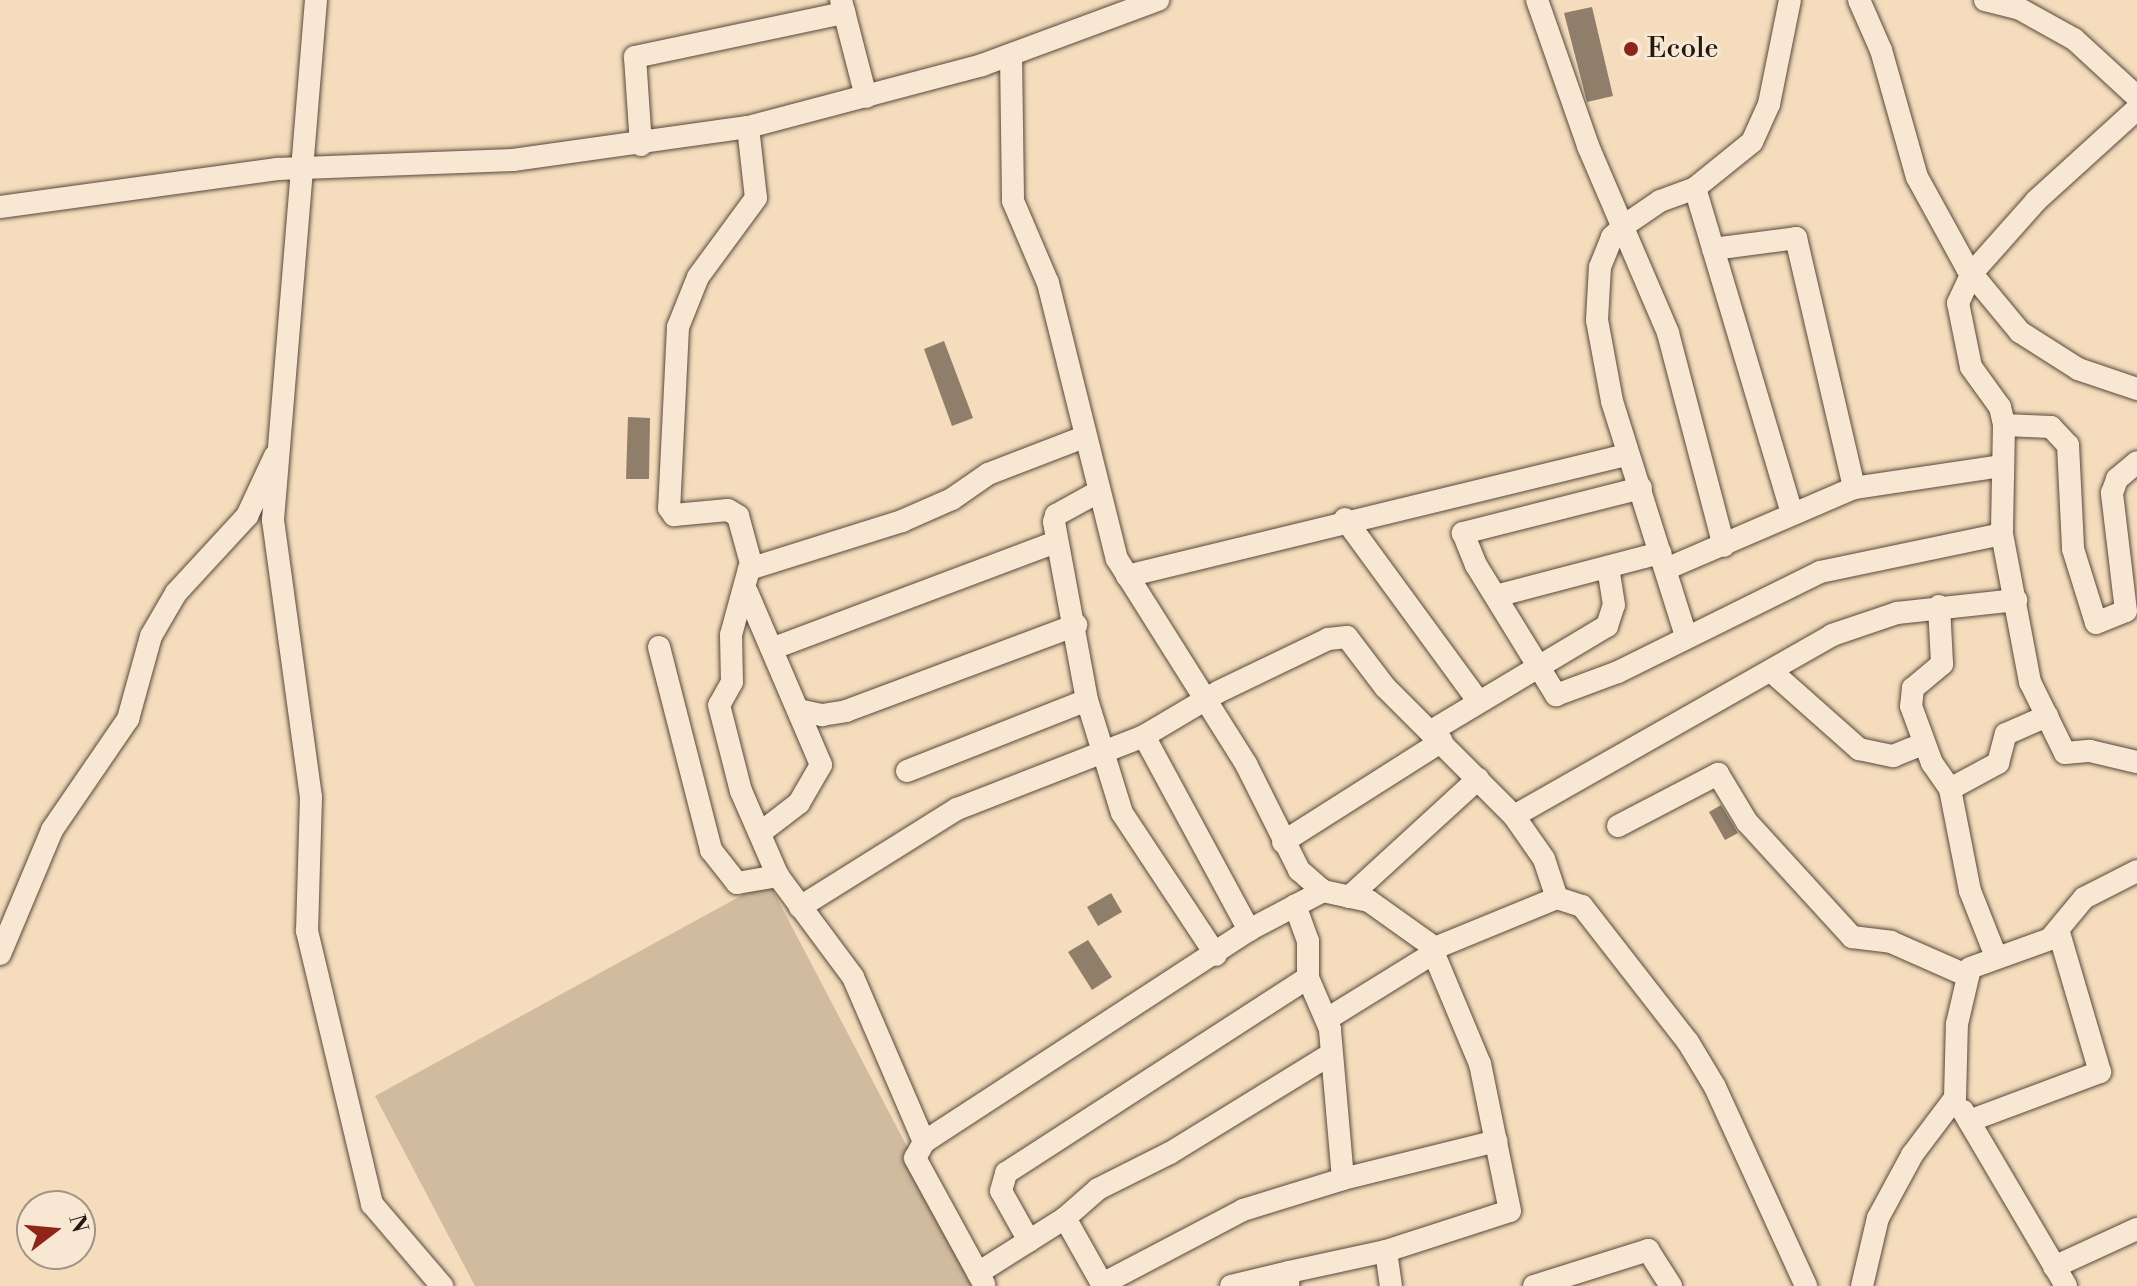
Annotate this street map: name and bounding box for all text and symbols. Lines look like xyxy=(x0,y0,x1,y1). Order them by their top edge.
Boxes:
place label: Ecole xyxy=(1647,32,1719,66)
marker: Ecole xyxy=(1622,40,1640,58)
north arrow xyxy=(16,1190,96,1270)
text: N xyxy=(62,1212,93,1236)

